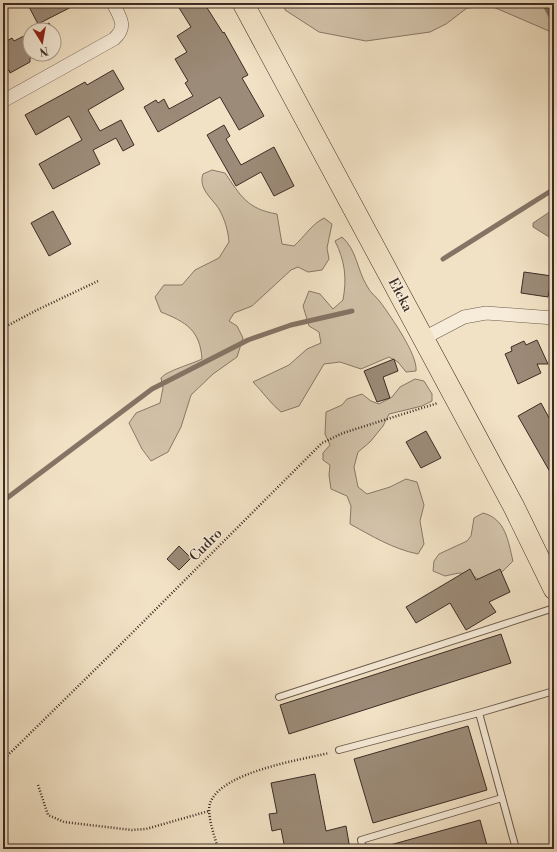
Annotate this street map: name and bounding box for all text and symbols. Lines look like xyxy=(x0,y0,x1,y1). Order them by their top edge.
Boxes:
north arrow xyxy=(22,22,62,62)
text: N xyxy=(38,43,49,59)
street label: Ełcka xyxy=(384,275,417,316)
street label: Cudro xyxy=(186,525,226,565)

